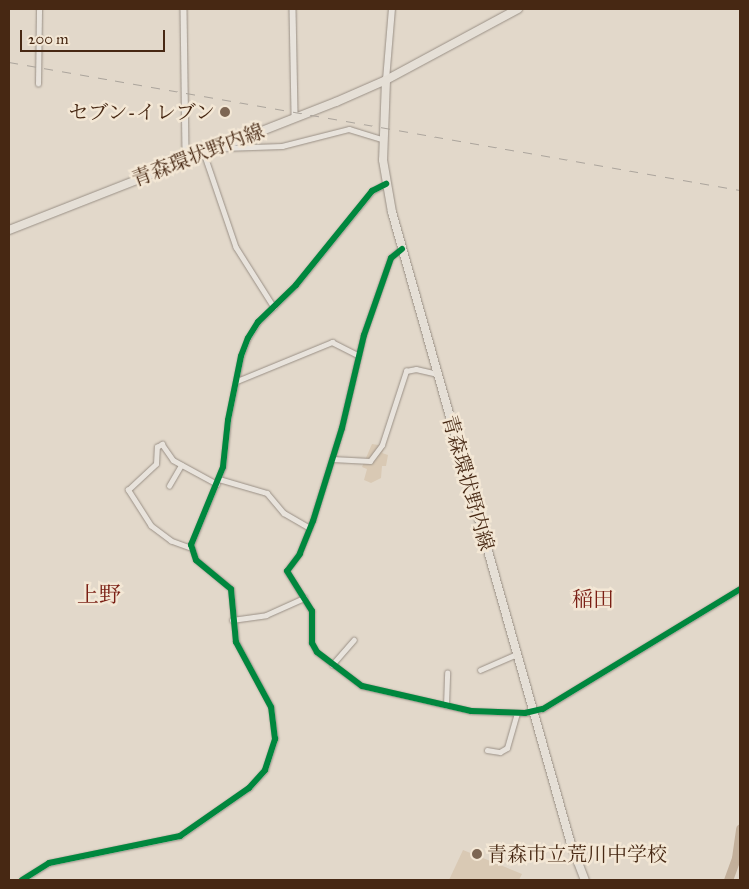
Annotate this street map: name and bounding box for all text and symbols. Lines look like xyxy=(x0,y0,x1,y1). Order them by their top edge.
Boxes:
scale bar xyxy=(22,20,168,52)
text: 200 m xyxy=(28,30,69,48)
place label: セブン-イレブン xyxy=(67,100,215,124)
marker: セブン-イレブン xyxy=(219,106,231,118)
street label: 青森環状野内線 xyxy=(128,119,268,191)
street label: 青森環状野内線 xyxy=(437,412,499,554)
district label: 上野 xyxy=(77,582,121,608)
district label: 稲田 xyxy=(572,586,614,612)
place label: 青森市立荒川中学校 xyxy=(487,842,667,866)
marker: 青森市立荒川中学校 xyxy=(471,848,483,860)

